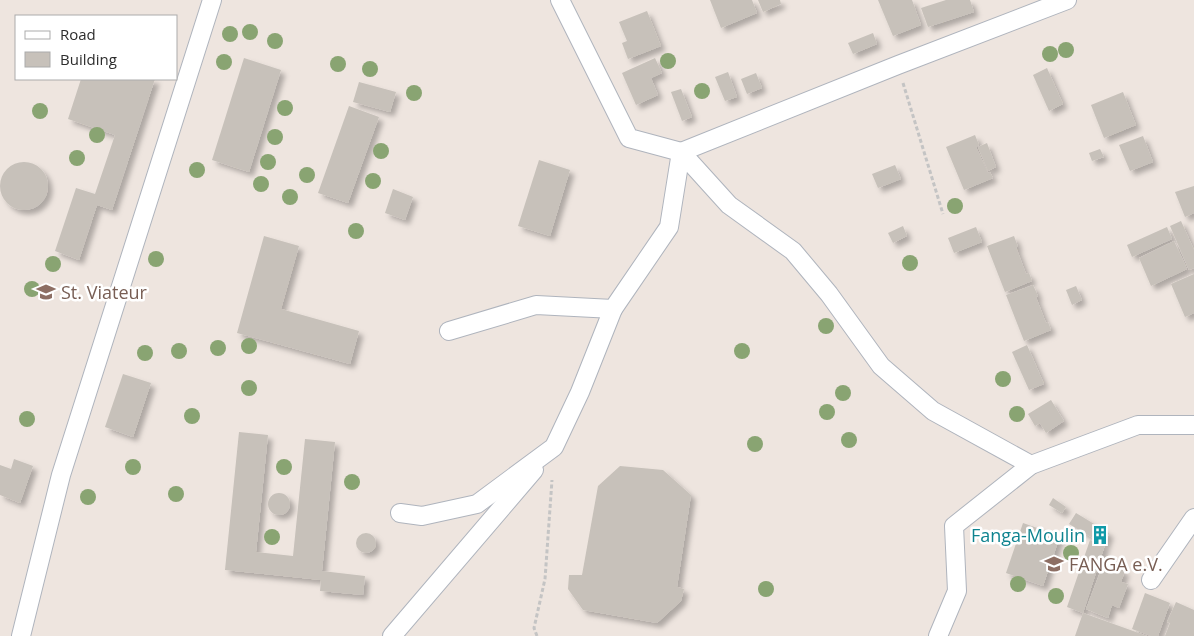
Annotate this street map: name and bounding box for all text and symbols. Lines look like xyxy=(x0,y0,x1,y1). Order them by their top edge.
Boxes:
legend xyxy=(15,15,178,80)
text: Road xyxy=(60,24,96,44)
text: Building xyxy=(60,49,117,69)
place label: St. Viateur xyxy=(61,280,148,304)
school or university icon: St. Viateur xyxy=(35,281,57,303)
place label: Fanga-Moulin xyxy=(971,523,1085,547)
building icon: Fanga-Moulin xyxy=(1089,524,1111,546)
place label: FANGA e.V. xyxy=(1069,552,1163,576)
school or university icon: FANGA e.V. xyxy=(1043,553,1065,575)

